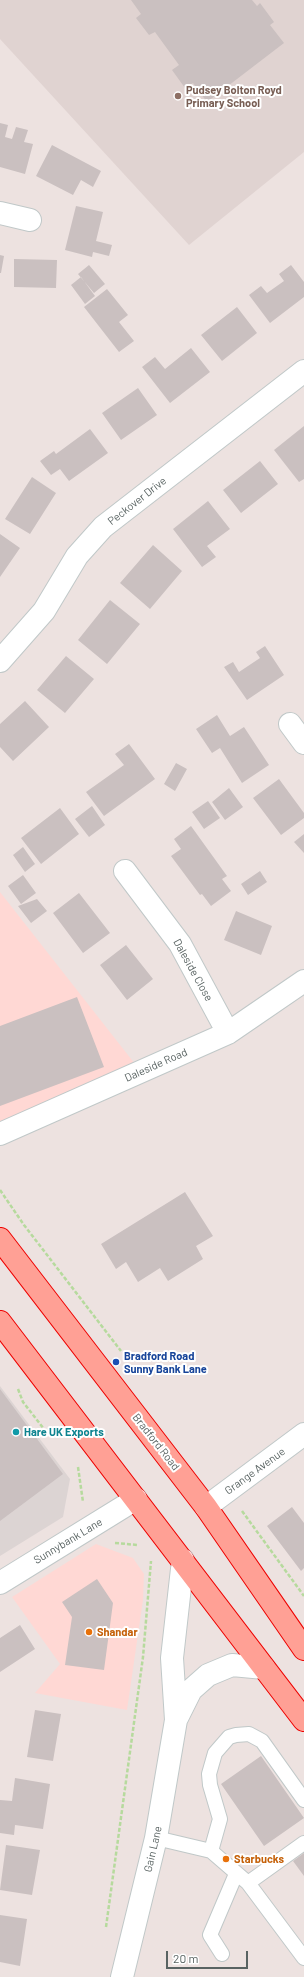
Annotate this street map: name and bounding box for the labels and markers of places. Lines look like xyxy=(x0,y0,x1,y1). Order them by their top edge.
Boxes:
place label: Pudsey Bolton Royd Primary School xyxy=(186,83,282,109)
marker: Pudsey Bolton Royd Primary School xyxy=(173,91,183,101)
place label: Bradford Road Sunny Bank Lane xyxy=(124,1349,207,1375)
marker: Bradford Road Sunny Bank Lane xyxy=(111,1357,121,1367)
place label: Hare UK Exports xyxy=(24,1425,104,1439)
marker: Hare UK Exports xyxy=(11,1427,21,1437)
place label: Shandar xyxy=(97,1625,138,1639)
marker: Shandar xyxy=(84,1627,94,1637)
place label: Starbucks xyxy=(234,1852,284,1866)
marker: Starbucks xyxy=(221,1854,231,1864)

